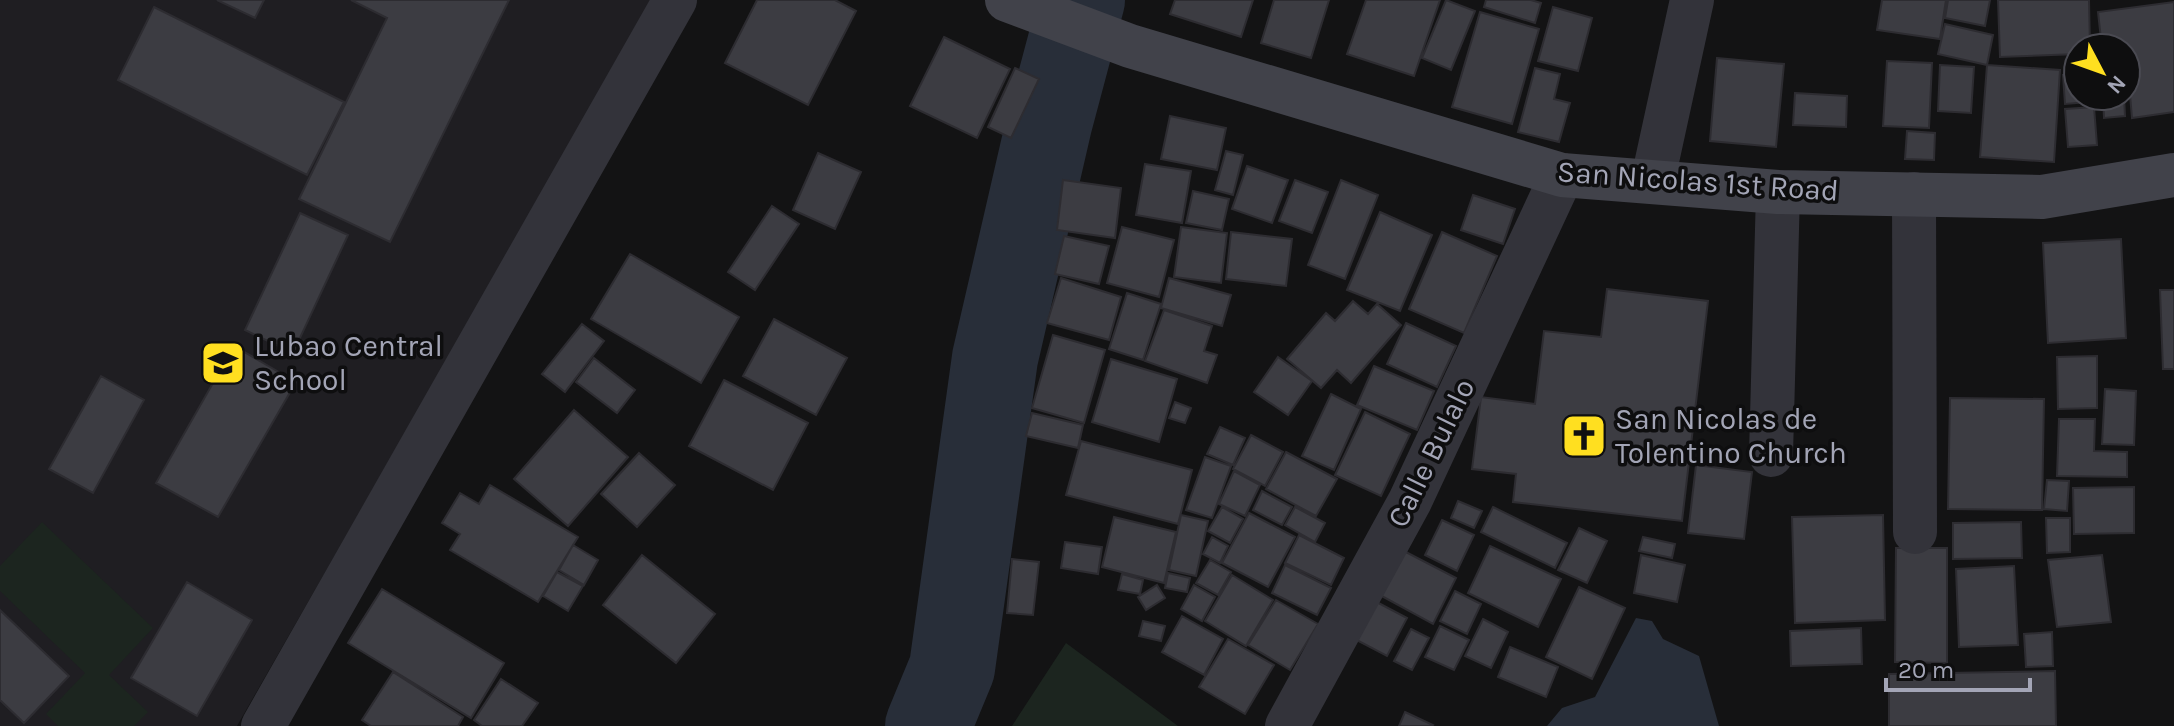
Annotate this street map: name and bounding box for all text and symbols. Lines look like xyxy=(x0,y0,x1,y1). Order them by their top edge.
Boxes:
north arrow xyxy=(2062,32,2142,112)
text: N xyxy=(2101,70,2131,99)
street label: San Nicolas 1st Road xyxy=(1556,153,1840,209)
place label: Lubao Central School xyxy=(254,328,443,398)
school or university icon: Lubao Central School xyxy=(199,339,247,387)
street label: Calle Bulalo xyxy=(1380,373,1482,533)
place label: San Nicolas de Tolentino Church xyxy=(1615,401,1847,471)
church icon: San Nicolas de Tolentino Church xyxy=(1560,412,1608,460)
scale bar xyxy=(1886,642,2030,692)
text: 20 m xyxy=(1898,656,1954,684)

